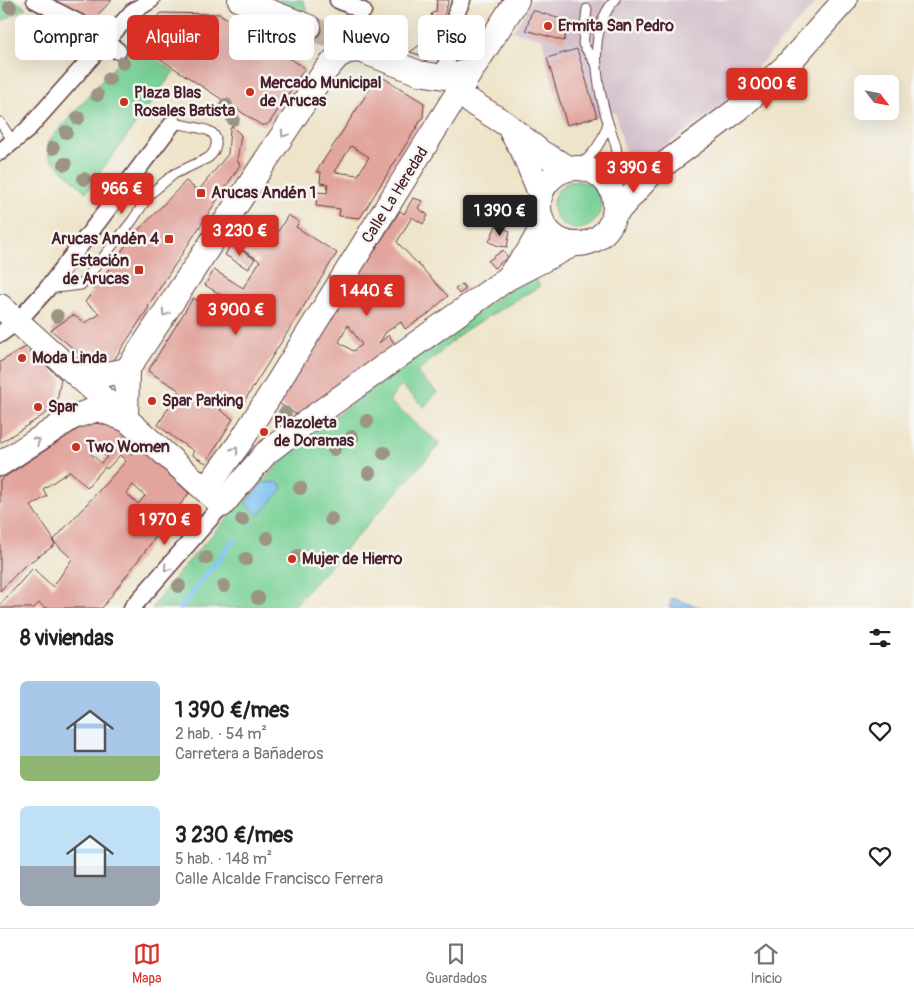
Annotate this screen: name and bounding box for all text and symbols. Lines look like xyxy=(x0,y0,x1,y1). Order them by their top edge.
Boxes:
chip: Comprar xyxy=(15,15,117,60)
chip: Alquilar xyxy=(127,15,219,60)
chip: Filtros xyxy=(229,15,314,60)
chip: Nuevo xyxy=(324,15,408,60)
chip: Piso xyxy=(418,15,485,60)
place label: Ermita San Pedro xyxy=(558,16,674,36)
marker: Ermita San Pedro xyxy=(542,20,554,32)
pin: 3 000 € xyxy=(721,68,813,110)
place label: Mercado Municipal de Arucas xyxy=(260,73,382,111)
text: 3 000 € xyxy=(737,74,797,94)
north arrow xyxy=(854,75,899,120)
map controls xyxy=(854,75,899,120)
place label: Plaza Blas Rosales Batista xyxy=(134,83,236,121)
marker: Mercado Municipal de Arucas xyxy=(244,86,256,98)
marker: Plaza Blas Rosales Batista xyxy=(118,96,130,108)
one-way arrow xyxy=(281,128,290,137)
street label: Calle La Heredad xyxy=(357,143,433,247)
pin: 3 390 € xyxy=(588,152,680,194)
text: 3 390 € xyxy=(607,158,661,178)
pin: 966 € xyxy=(87,172,157,215)
text: 966 € xyxy=(102,179,142,199)
place label: Arucas Andén 1 xyxy=(211,183,316,203)
marker: Arucas Andén 1 xyxy=(195,187,207,199)
pin: 1 390 € xyxy=(454,194,546,237)
text: 1 390 € xyxy=(474,201,526,221)
pin: 3 230 € xyxy=(194,214,286,257)
text: 3 230 € xyxy=(213,221,267,241)
place label: Arucas Andén 4 xyxy=(51,229,160,249)
marker: Arucas Andén 4 xyxy=(163,233,175,245)
place label: Estación de Arucas xyxy=(63,251,130,289)
marker: Estación de Arucas xyxy=(133,264,145,276)
pin: 1 440 € xyxy=(321,274,413,317)
text: 1 440 € xyxy=(340,281,394,301)
pin: 3 900 € xyxy=(190,294,282,336)
text: 3 900 € xyxy=(208,300,264,320)
one-way arrow xyxy=(162,307,171,316)
place label: Moda Linda xyxy=(32,348,107,368)
marker: Moda Linda xyxy=(16,352,28,364)
place label: Spar Parking xyxy=(162,391,243,411)
marker: Spar Parking xyxy=(146,395,158,407)
place label: Spar xyxy=(48,397,78,417)
marker: Spar xyxy=(32,401,44,413)
place label: Plazoleta de Doramas xyxy=(274,413,355,451)
marker: Plazoleta de Doramas xyxy=(258,426,270,438)
place label: Two Women xyxy=(85,437,170,457)
one-way arrow xyxy=(31,438,40,447)
marker: Two Women xyxy=(70,441,82,453)
one-way arrow xyxy=(229,446,238,456)
pin: 1 970 € xyxy=(119,504,211,546)
text: 1 970 € xyxy=(139,510,191,530)
place label: Mujer de Hierro xyxy=(302,549,403,569)
marker: Mujer de Hierro xyxy=(286,553,298,565)
one-way arrow xyxy=(164,562,173,571)
icon: filters xyxy=(866,624,894,652)
text: 8 viviendas xyxy=(20,625,113,652)
text: 1 390 €/mes xyxy=(175,697,289,724)
icon: home xyxy=(60,701,120,761)
icon: heart xyxy=(866,717,894,745)
text: 2 hab. · 54 m² xyxy=(175,724,267,744)
text: Carretera a Bañaderos xyxy=(175,744,323,764)
text: 3 230 €/mes xyxy=(175,822,293,849)
icon: home xyxy=(60,826,120,886)
icon: heart xyxy=(866,842,894,870)
text: 5 hab. · 148 m² xyxy=(175,849,272,869)
text: Calle Alcalde Francisco Ferrera xyxy=(175,869,383,889)
tab: Mapa xyxy=(132,940,162,987)
tab: Guardados xyxy=(425,940,487,987)
tab: Inicio xyxy=(751,940,782,987)

